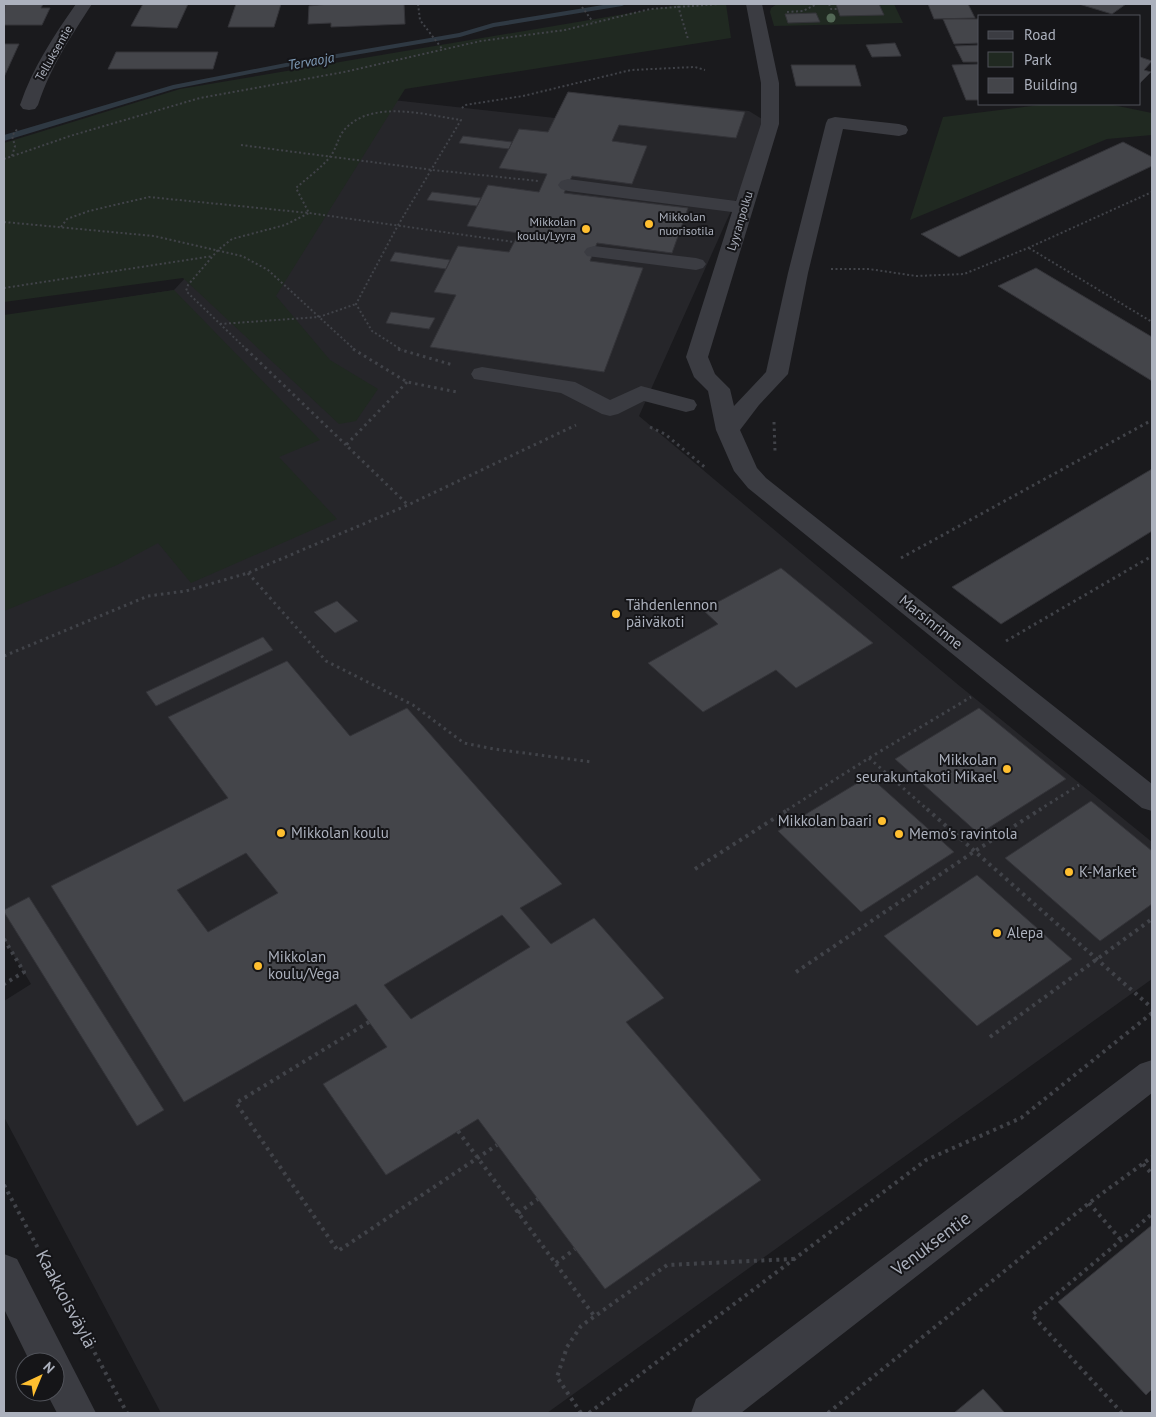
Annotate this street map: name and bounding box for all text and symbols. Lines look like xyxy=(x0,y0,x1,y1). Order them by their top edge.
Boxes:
legend xyxy=(978,15,1141,105)
street label: Telluksentie xyxy=(32,22,75,83)
text: Road xyxy=(1024,25,1056,44)
water label: Tervaoja xyxy=(286,48,336,74)
text: Park xyxy=(1024,50,1052,69)
text: Building xyxy=(1024,75,1078,94)
street label: Lyyranpolku xyxy=(723,189,756,252)
place label: Mikkolan nuorisotila xyxy=(659,209,714,238)
place label: Mikkolan koulu/Lyyra xyxy=(517,214,576,243)
marker: Mikkolan nuorisotila xyxy=(643,218,655,230)
marker: Mikkolan koulu/Lyyra xyxy=(580,223,592,235)
street label: Marsinrinne xyxy=(896,590,967,653)
place label: Tähdenlennon päiväkoti xyxy=(626,595,717,631)
marker: Tähdenlennon päiväkoti xyxy=(610,608,622,620)
place label: Mikkolan seurakuntakoti Mikael xyxy=(856,750,998,786)
marker: Mikkolan seurakuntakoti Mikael xyxy=(1001,763,1013,775)
place label: Mikkolan baari xyxy=(778,811,872,830)
marker: Mikkolan baari xyxy=(876,815,888,827)
place label: Mikkolan koulu xyxy=(291,823,389,842)
place label: Memo's ravintola xyxy=(909,824,1017,843)
marker: Mikkolan koulu xyxy=(275,827,287,839)
marker: Memo's ravintola xyxy=(893,828,905,840)
place label: K-Market xyxy=(1079,862,1136,881)
marker: K-Market xyxy=(1063,866,1075,878)
place label: Alepa xyxy=(1007,923,1043,942)
marker: Alepa xyxy=(991,927,1003,939)
place label: Mikkolan koulu/Vega xyxy=(268,947,340,983)
marker: Mikkolan koulu/Vega xyxy=(252,960,264,972)
street label: Venuksentie xyxy=(886,1206,975,1281)
street label: Kaakkoisväylä xyxy=(31,1246,102,1352)
north arrow xyxy=(15,1352,65,1402)
text: N xyxy=(39,1358,59,1377)

